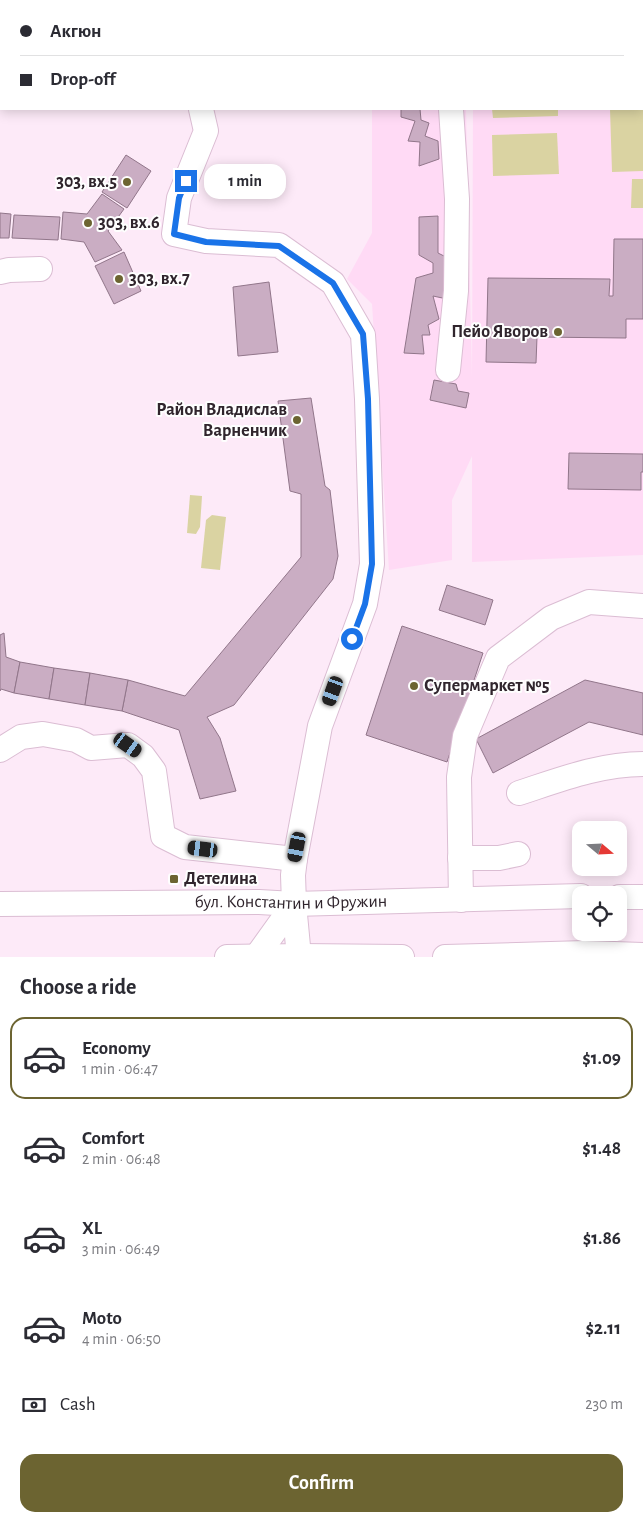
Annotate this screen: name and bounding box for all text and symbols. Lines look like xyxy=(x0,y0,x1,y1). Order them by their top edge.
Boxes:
text: Акгюн xyxy=(50,22,102,41)
text: Drop-off xyxy=(50,70,115,89)
callout: 1 min xyxy=(204,164,286,198)
route end xyxy=(175,170,197,192)
place label: 303, вх.5 xyxy=(56,173,117,191)
text: 1 min xyxy=(228,173,262,189)
marker: 303, вх.5 xyxy=(121,176,133,188)
place label: 303, вх.6 xyxy=(98,214,160,232)
marker: 303, вх.6 xyxy=(82,217,94,229)
place label: 303, вх.7 xyxy=(129,270,190,288)
marker: 303, вх.7 xyxy=(113,273,125,285)
place label: Пейо Яворов xyxy=(451,323,548,341)
marker: Пейо Яворов xyxy=(552,326,564,338)
place label: Район Владислав Варненчик xyxy=(156,401,287,440)
marker: Район Владислав Варненчик xyxy=(291,414,303,426)
route start xyxy=(341,628,363,650)
car xyxy=(320,674,345,708)
place label: Супермаркет №5 xyxy=(424,677,550,695)
marker: Супермаркет №5 xyxy=(408,680,420,692)
car xyxy=(111,730,144,760)
north arrow xyxy=(572,821,628,876)
map controls xyxy=(572,821,627,941)
car xyxy=(286,831,307,863)
car xyxy=(187,840,218,858)
place label: Детелина xyxy=(184,870,258,888)
marker: Детелина xyxy=(168,873,180,885)
button: locate xyxy=(572,886,627,941)
street label: бул. Константин и Фружин xyxy=(195,892,388,913)
text: Choose a ride xyxy=(20,976,136,998)
icon: car xyxy=(22,1036,67,1081)
text: Economy xyxy=(82,1039,151,1058)
text: $1.09 xyxy=(582,1049,621,1068)
text: 1 min · 06:47 xyxy=(82,1061,158,1077)
icon: car xyxy=(22,1126,67,1171)
text: Comfort xyxy=(82,1129,144,1148)
text: $1.48 xyxy=(582,1139,621,1158)
text: 2 min · 06:48 xyxy=(82,1151,161,1167)
icon: car xyxy=(22,1216,67,1261)
text: XL xyxy=(82,1219,102,1238)
text: $1.86 xyxy=(583,1229,621,1248)
text: 3 min · 06:49 xyxy=(82,1241,160,1257)
icon: car xyxy=(22,1306,67,1351)
text: Moto xyxy=(82,1309,122,1328)
text: $2.11 xyxy=(585,1319,621,1338)
text: 4 min · 06:50 xyxy=(82,1331,161,1347)
icon: cash xyxy=(20,1391,48,1419)
text: Cash xyxy=(60,1395,96,1414)
text: 230 m xyxy=(585,1396,623,1412)
button: Confirm xyxy=(20,1454,623,1512)

